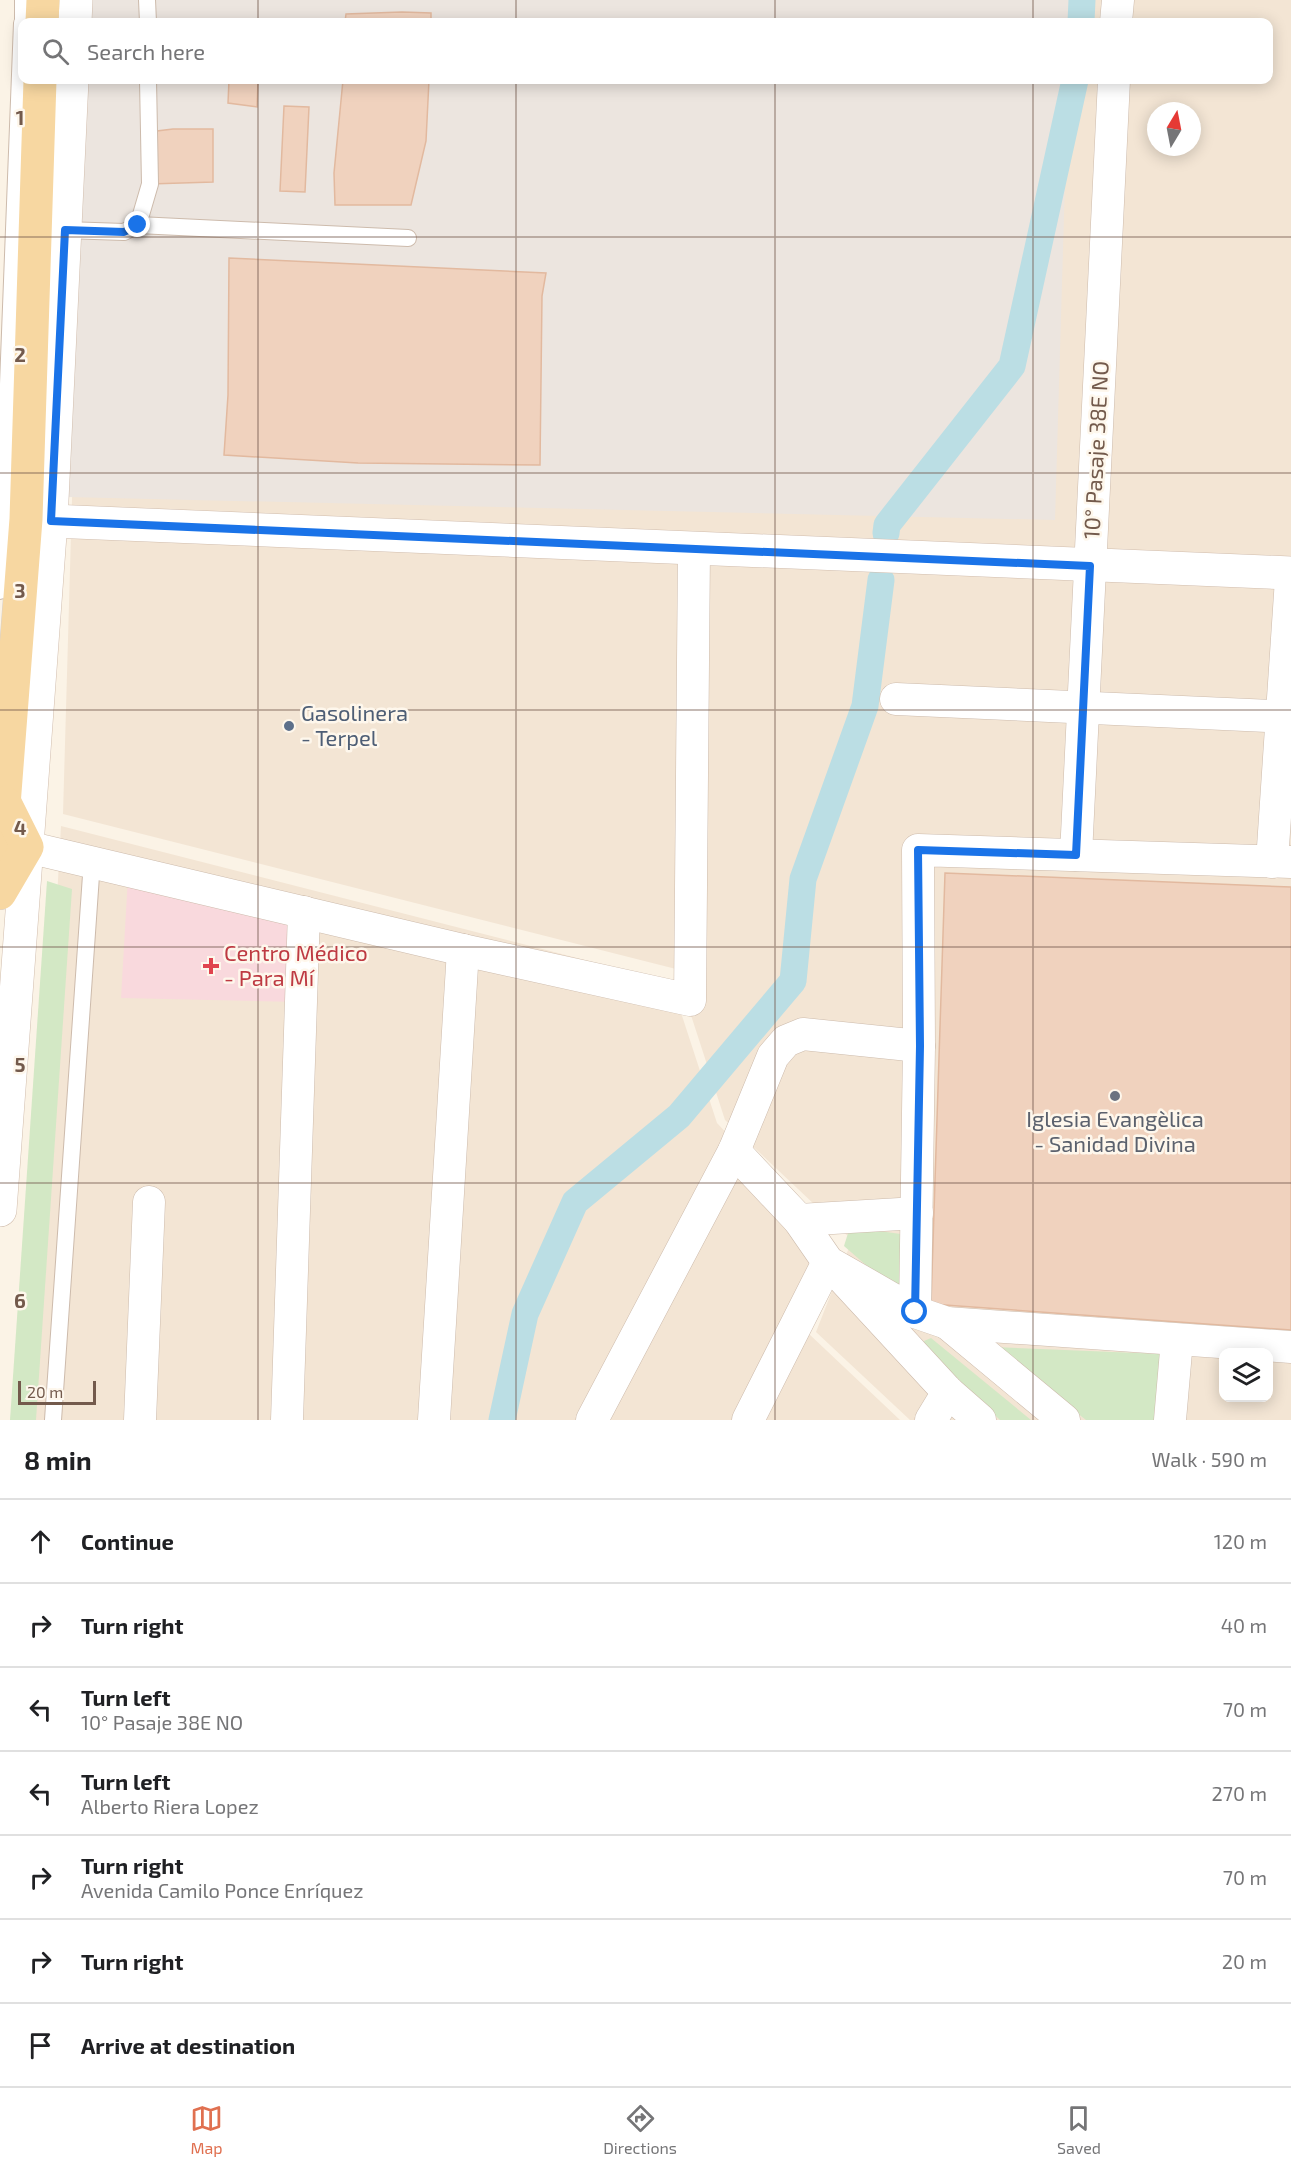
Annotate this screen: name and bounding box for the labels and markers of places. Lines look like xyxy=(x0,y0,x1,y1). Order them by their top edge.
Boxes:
place label: Gasolinera - Terpel xyxy=(301,699,408,750)
marker: Gasolinera - Terpel xyxy=(282,719,296,733)
place label: Centro Médico - Para Mí xyxy=(224,939,368,990)
marker: Centro Médico - Para Mí xyxy=(202,957,220,975)
marker: Iglesia Evangèlica - Sanidad Divina xyxy=(1108,1089,1122,1103)
place label: Iglesia Evangèlica - Sanidad Divina xyxy=(1026,1105,1204,1156)

